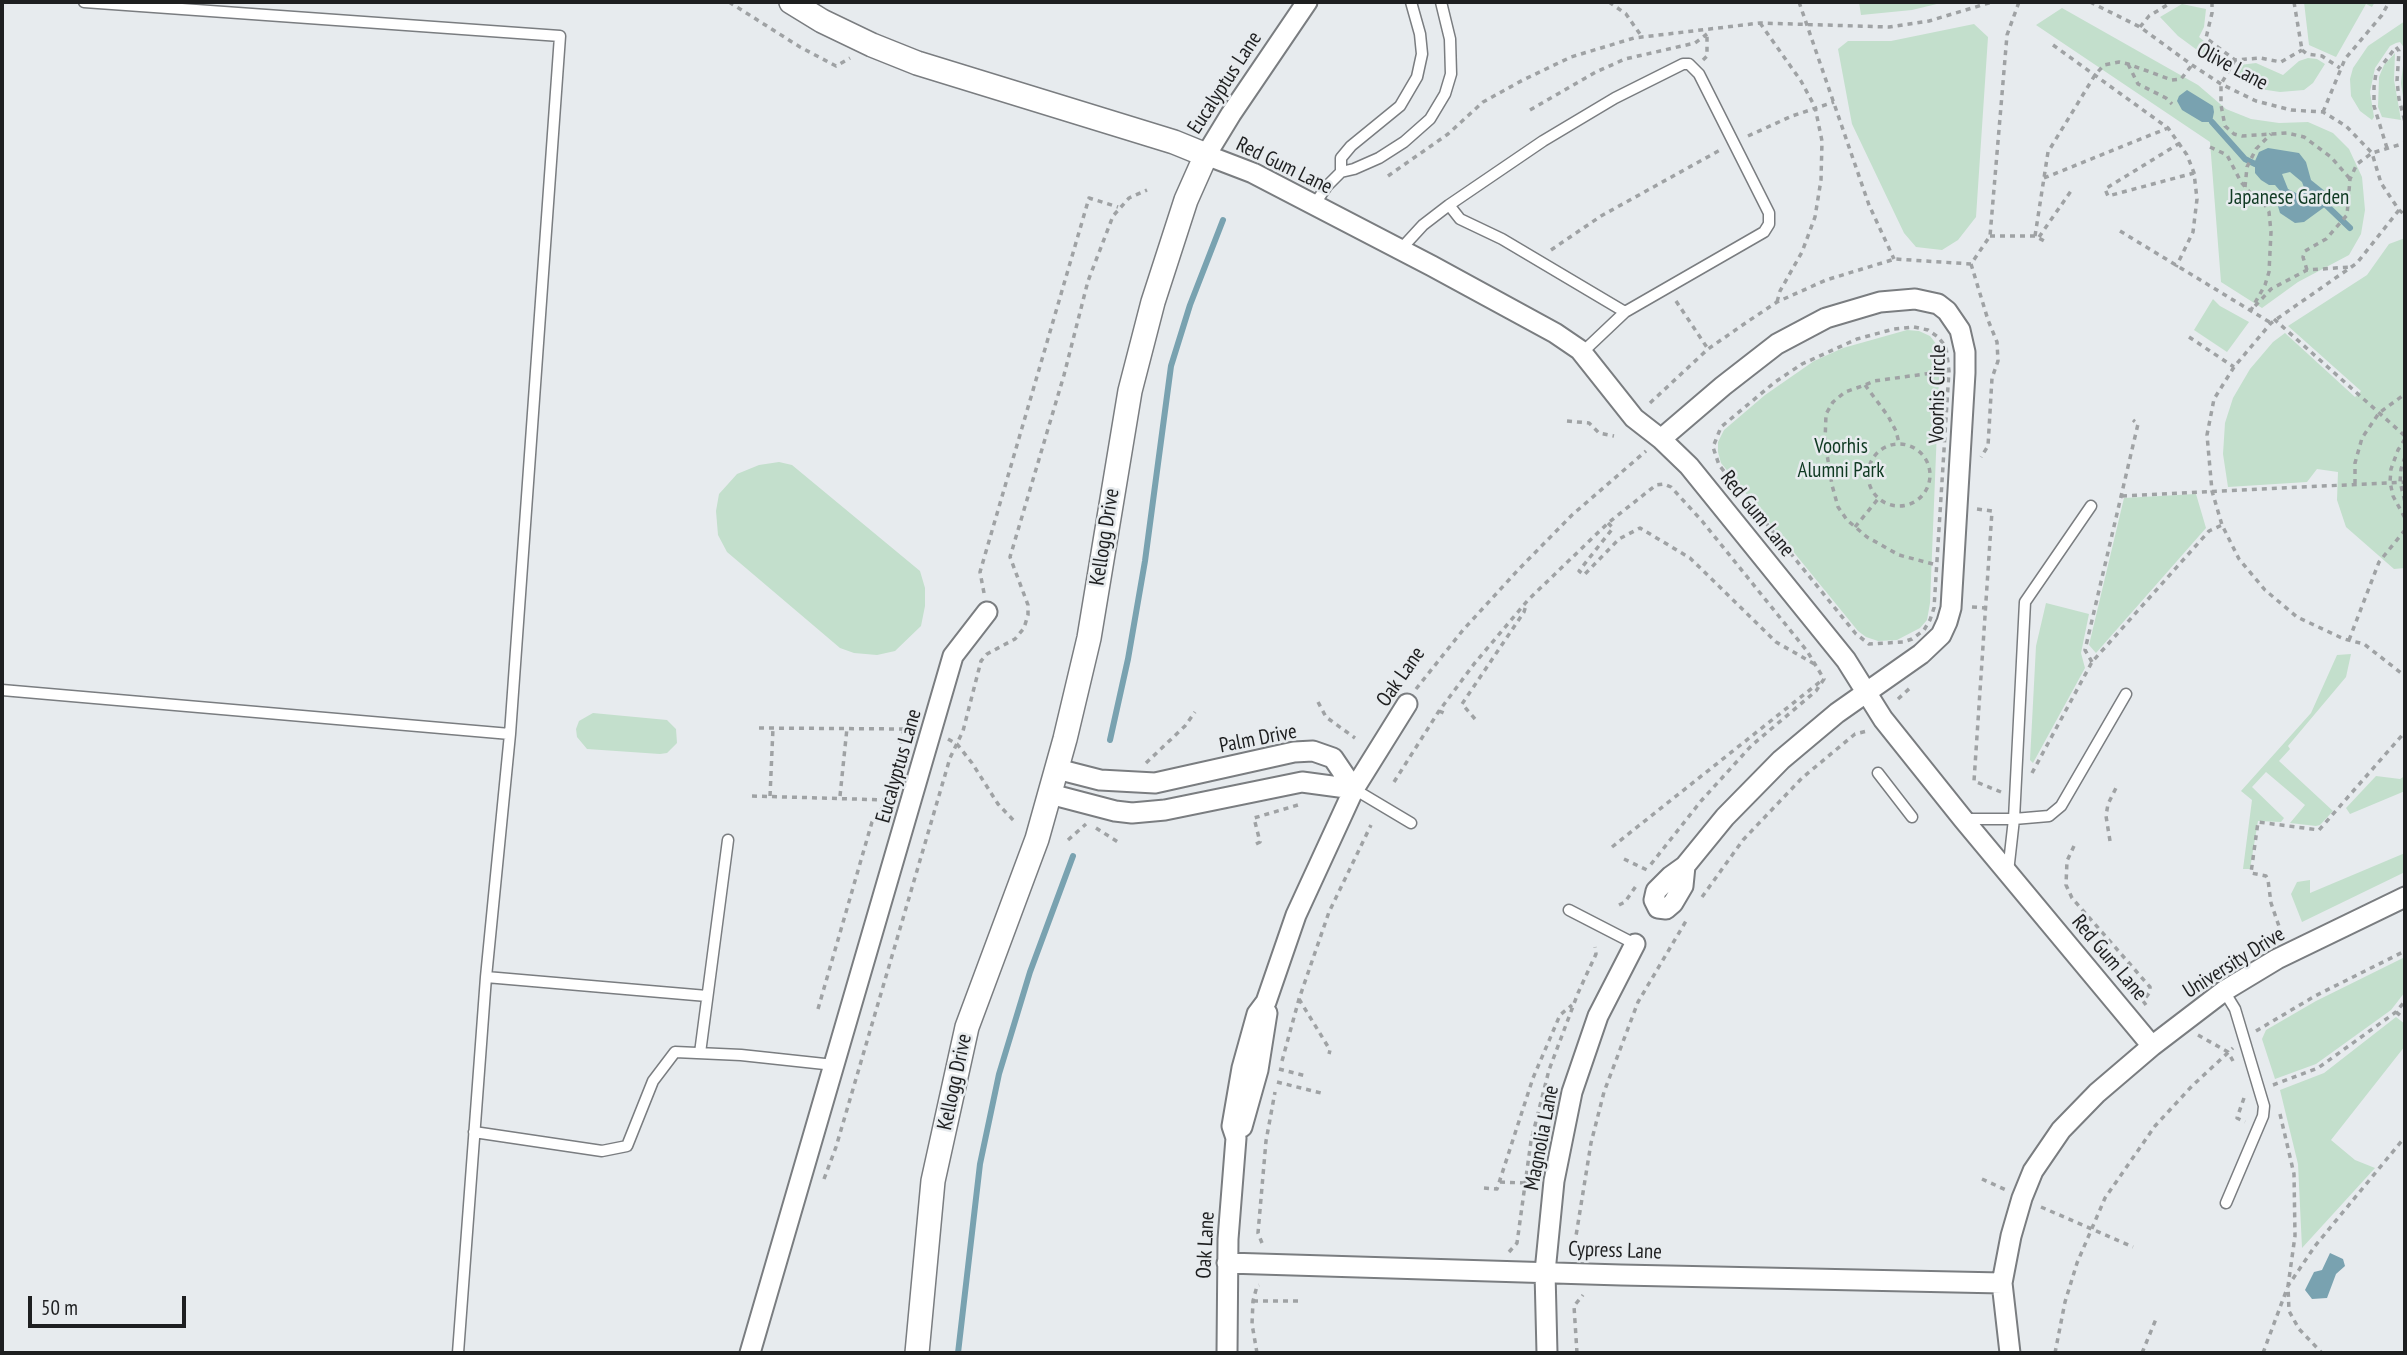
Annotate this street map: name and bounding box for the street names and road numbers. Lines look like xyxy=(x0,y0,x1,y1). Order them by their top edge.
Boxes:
street label: Eucalyptus Lane xyxy=(1183,27,1267,139)
street label: Olive Lane xyxy=(2192,38,2272,96)
street label: Red Gum Lane xyxy=(1232,132,1336,200)
street label: Voorhis Circle xyxy=(1925,344,1951,444)
street label: Red Gum Lane xyxy=(1715,466,1799,562)
street label: Kellogg Drive xyxy=(1085,487,1125,587)
street label: Oak Lane xyxy=(1371,642,1431,712)
street label: Eucalyptus Lane xyxy=(871,706,927,826)
street label: Palm Drive xyxy=(1217,719,1299,759)
street label: Red Gum Lane xyxy=(2066,910,2152,1006)
street label: University Drive xyxy=(2179,922,2289,1004)
street label: Kellogg Drive xyxy=(933,1032,977,1132)
street label: Magnolia Lane xyxy=(1520,1083,1564,1193)
street label: Oak Lane xyxy=(1192,1211,1220,1279)
street label: Cypress Lane xyxy=(1568,1237,1662,1265)

